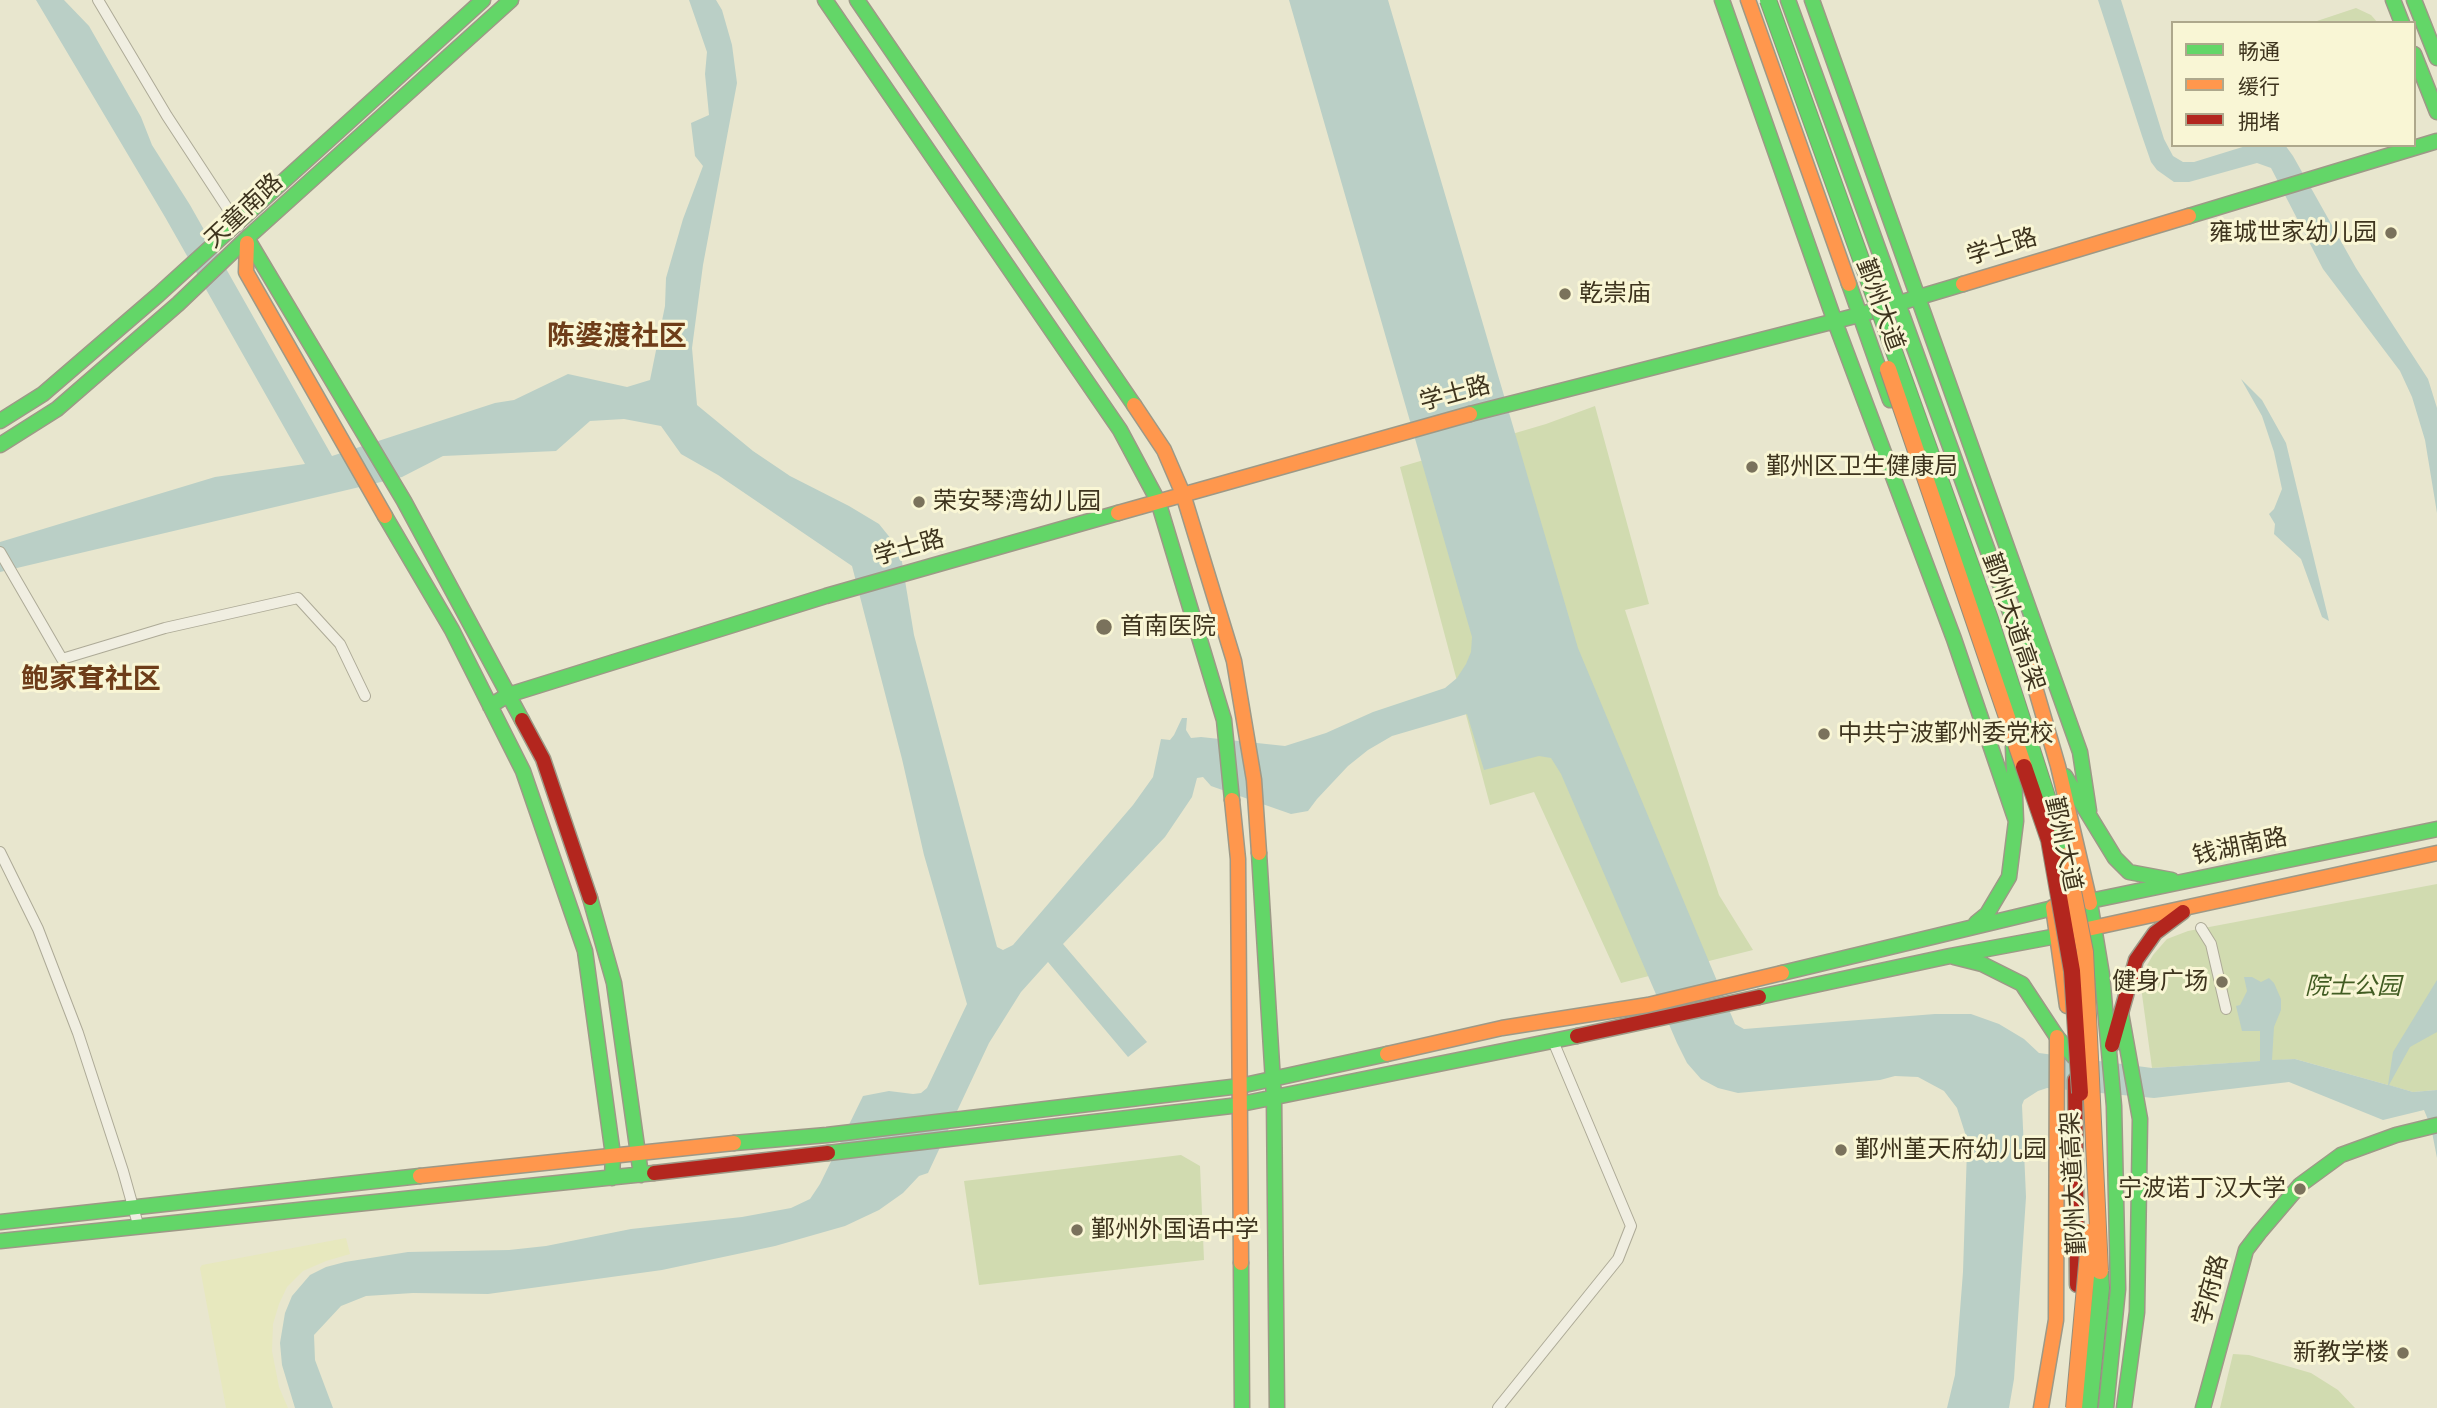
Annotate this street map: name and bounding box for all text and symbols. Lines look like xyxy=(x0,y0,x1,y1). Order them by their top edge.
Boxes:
legend xyxy=(2171,21,2416,147)
text: 畅通 xyxy=(2238,34,2280,65)
text: 缓行 xyxy=(2238,69,2280,100)
text: 拥堵 xyxy=(2238,104,2280,135)
street label: 天童南路 xyxy=(199,168,289,254)
place label: 雍城世家幼儿园 xyxy=(2209,219,2377,247)
street label: 学士路 xyxy=(1963,223,2041,271)
marker: 雍城世家幼儿园 xyxy=(2383,225,2399,241)
street label: 鄞州大道 xyxy=(1850,255,1910,355)
place label: 乾崇庙 xyxy=(1579,280,1651,308)
marker: 乾崇庙 xyxy=(1557,286,1573,302)
district label: 陈婆渡社区 xyxy=(547,320,687,354)
street label: 学士路 xyxy=(1416,371,1494,417)
place label: 鄞州区卫生健康局 xyxy=(1766,453,1958,481)
marker: 鄞州区卫生健康局 xyxy=(1744,459,1760,475)
place label: 荣安琴湾幼儿园 xyxy=(933,488,1101,516)
marker: 荣安琴湾幼儿园 xyxy=(911,494,927,510)
street label: 学士路 xyxy=(870,524,948,572)
street label: 鄞州大道高架 xyxy=(1976,549,2050,695)
place label: 首南医院 xyxy=(1120,613,1216,641)
marker: 首南医院 xyxy=(1094,617,1114,637)
district label: 鲍家耷社区 xyxy=(21,663,161,697)
place label: 中共宁波鄞州委党校 xyxy=(1838,720,2054,748)
marker: 中共宁波鄞州委党校 xyxy=(1816,726,1832,742)
street label: 鄞州大道 xyxy=(2039,794,2087,894)
street label: 钱湖南路 xyxy=(2190,823,2290,871)
place label: 健身广场 xyxy=(2112,968,2208,996)
park label: 院士公园 xyxy=(2305,973,2401,1001)
marker: 健身广场 xyxy=(2214,974,2230,990)
street label: 鄞州大道高架 xyxy=(2056,1110,2092,1256)
place label: 鄞州堇天府幼儿园 xyxy=(1855,1136,2047,1164)
marker: 鄞州堇天府幼儿园 xyxy=(1833,1142,1849,1158)
place label: 宁波诺丁汉大学 xyxy=(2118,1175,2286,1203)
marker: 宁波诺丁汉大学 xyxy=(2292,1181,2308,1197)
place label: 鄞州外国语中学 xyxy=(1091,1216,1259,1244)
marker: 鄞州外国语中学 xyxy=(1069,1222,1085,1238)
street label: 学府路 xyxy=(2188,1251,2234,1329)
place label: 新教学楼 xyxy=(2293,1339,2389,1367)
marker: 新教学楼 xyxy=(2395,1345,2411,1361)

